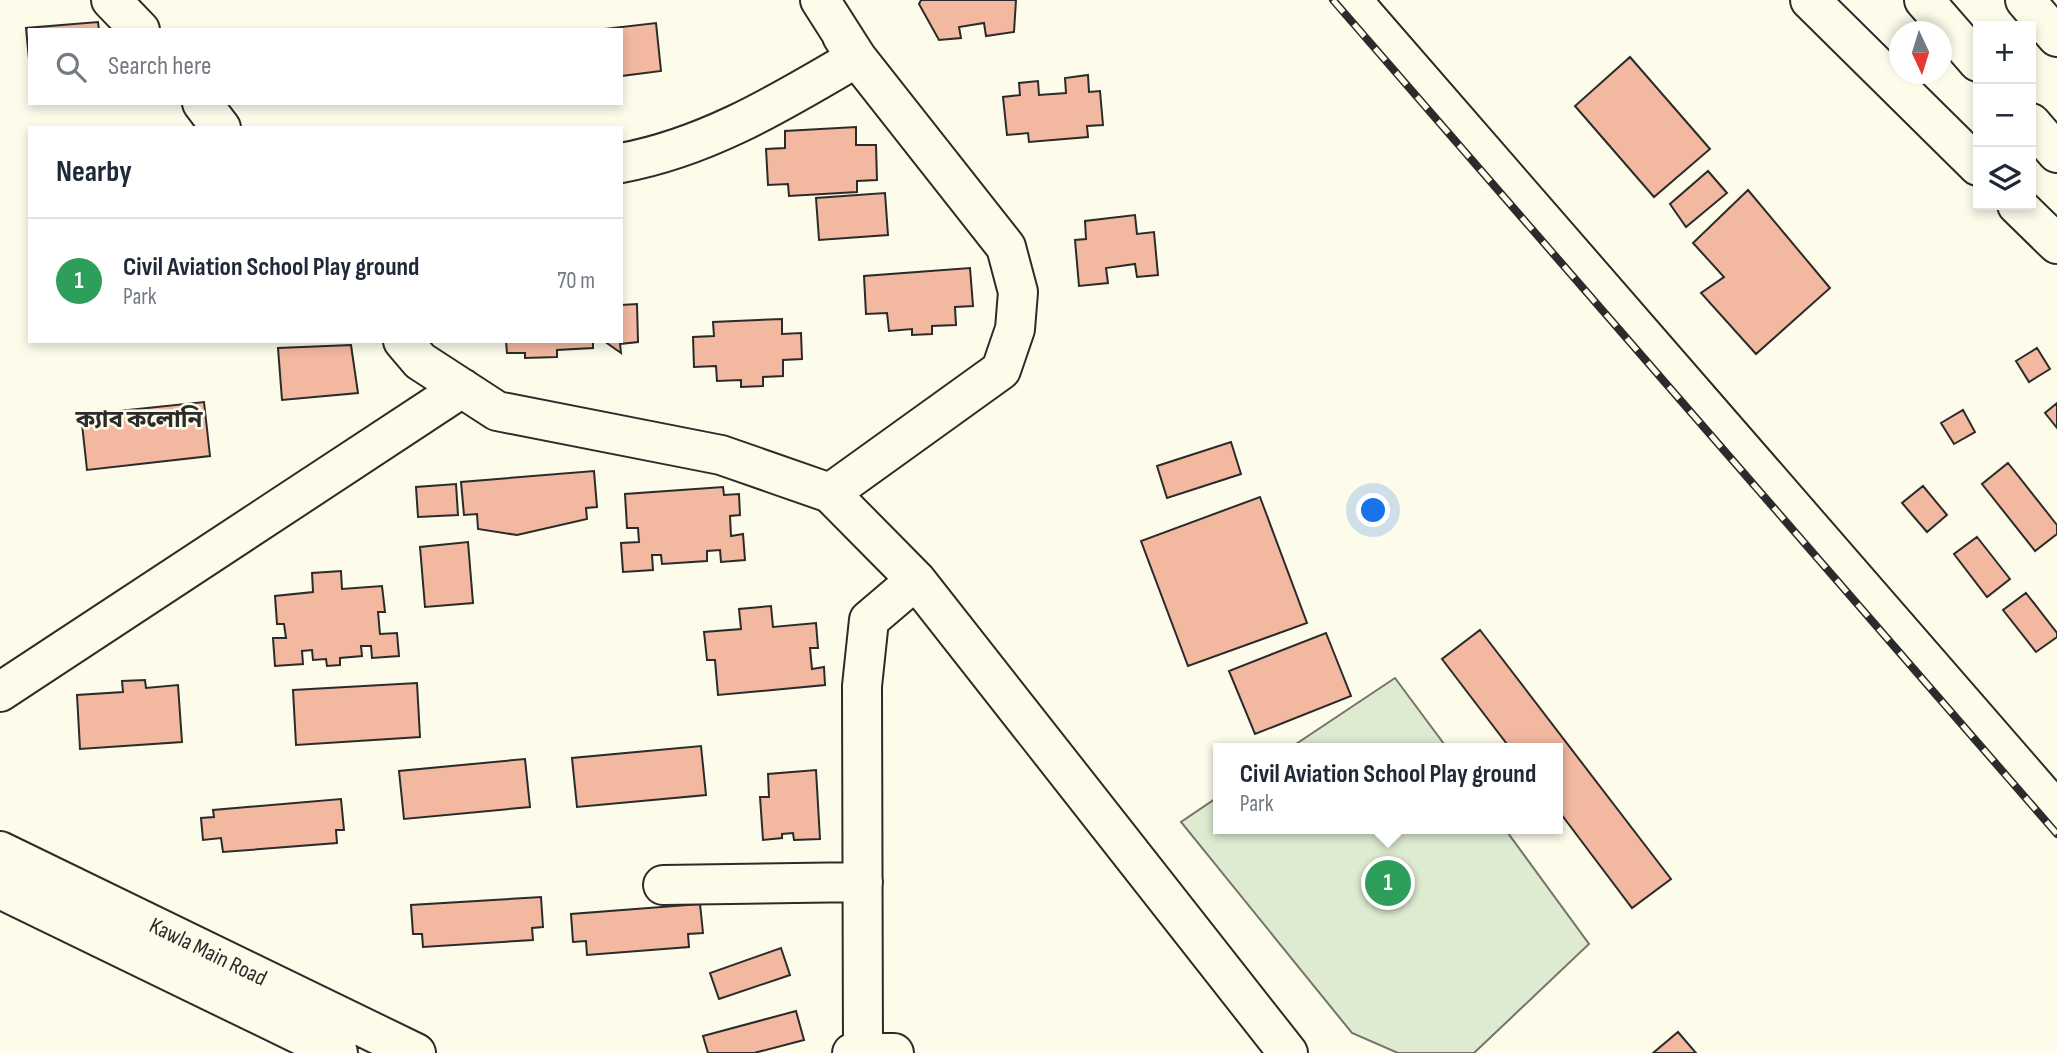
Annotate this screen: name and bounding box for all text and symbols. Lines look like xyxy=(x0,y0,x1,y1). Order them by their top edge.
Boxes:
north arrow xyxy=(1889,21,1952,84)
map controls xyxy=(1973,21,2036,210)
button: + xyxy=(1973,21,2036,84)
search box xyxy=(28,28,623,105)
icon: search xyxy=(52,48,90,86)
text: Search here xyxy=(108,51,211,82)
button: − xyxy=(1973,84,2036,147)
button: layers xyxy=(1973,147,2036,210)
text: Nearby xyxy=(56,154,132,190)
text: Civil Aviation School Play ground xyxy=(123,252,419,283)
text: 1 xyxy=(74,267,84,295)
text: 70 m xyxy=(557,267,595,295)
text: Park xyxy=(123,283,157,311)
district label: ক্যাব কলোনি xyxy=(74,405,204,434)
your location xyxy=(1356,493,1390,527)
popup xyxy=(1213,743,1563,834)
text: Civil Aviation School Play ground xyxy=(1240,759,1536,790)
text: Park xyxy=(1240,790,1273,818)
pin: 1 xyxy=(1365,857,1411,909)
street label: Kawla Main Road xyxy=(145,912,271,992)

